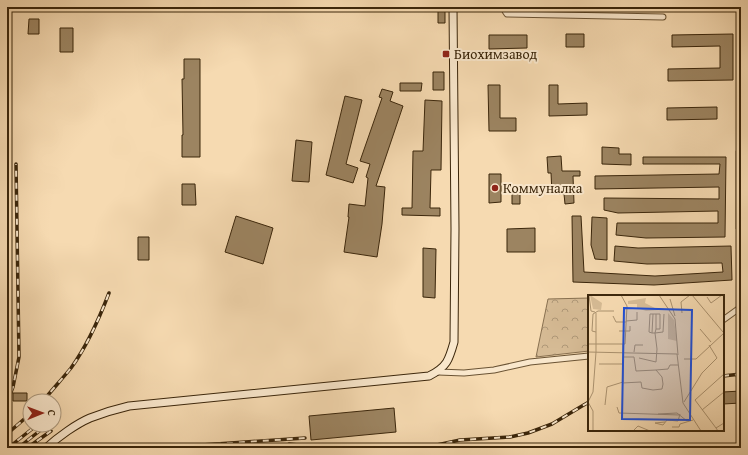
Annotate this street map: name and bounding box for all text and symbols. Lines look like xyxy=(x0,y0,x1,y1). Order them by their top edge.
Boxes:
place label: Биохимзавод xyxy=(454,44,538,64)
marker: Биохимзавод xyxy=(441,49,451,59)
place label: Коммуналка xyxy=(503,178,583,198)
marker: Коммуналка xyxy=(490,183,500,193)
inset map xyxy=(588,295,724,431)
north arrow xyxy=(22,393,62,433)
text: С xyxy=(44,410,60,416)

